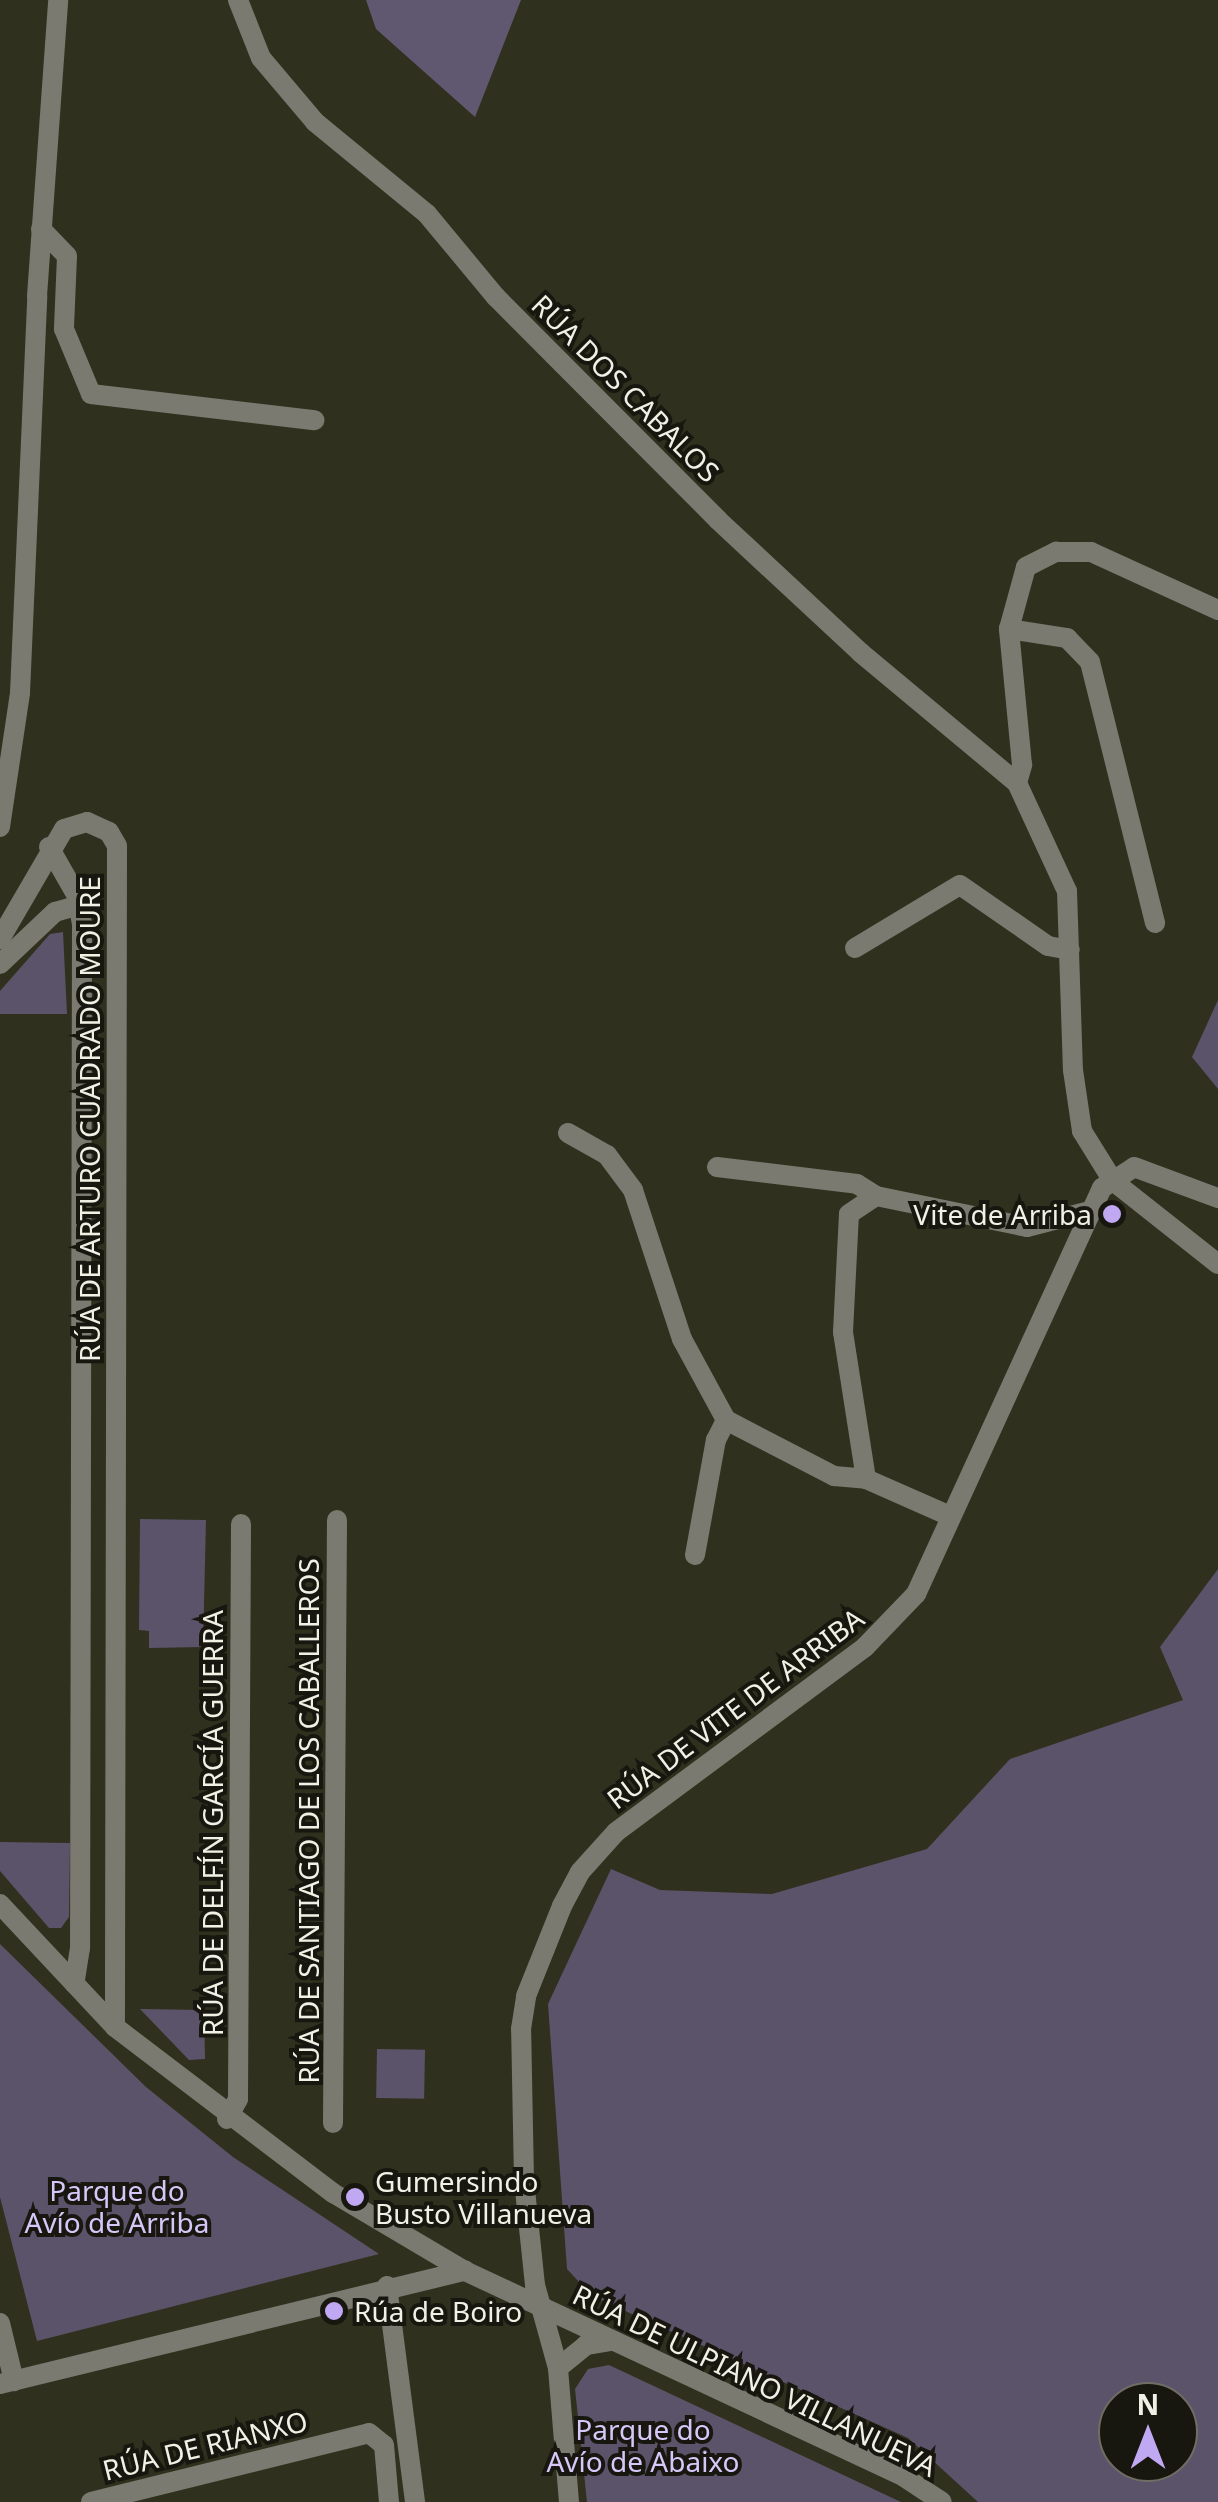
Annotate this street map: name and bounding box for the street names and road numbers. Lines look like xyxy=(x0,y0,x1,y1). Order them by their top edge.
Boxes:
street label: RÚA DOS CABALOS xyxy=(525,287,727,489)
street label: RÚA DE ARTURO CUADRADO MOURE xyxy=(72,876,106,1362)
street label: RÚA DE SANTIAGO DE LOS CABALLEROS xyxy=(291,1558,325,2084)
street label: RÚA DE VITE DE ARRIBA xyxy=(600,1601,870,1815)
street label: RÚA DE DELFÍN GARCÍA GUERRA xyxy=(195,1610,229,2036)
street label: RÚA DE ULPIANO VILLANUEVA xyxy=(568,2277,942,2483)
street label: RÚA DE RIANXO xyxy=(99,2403,311,2487)

